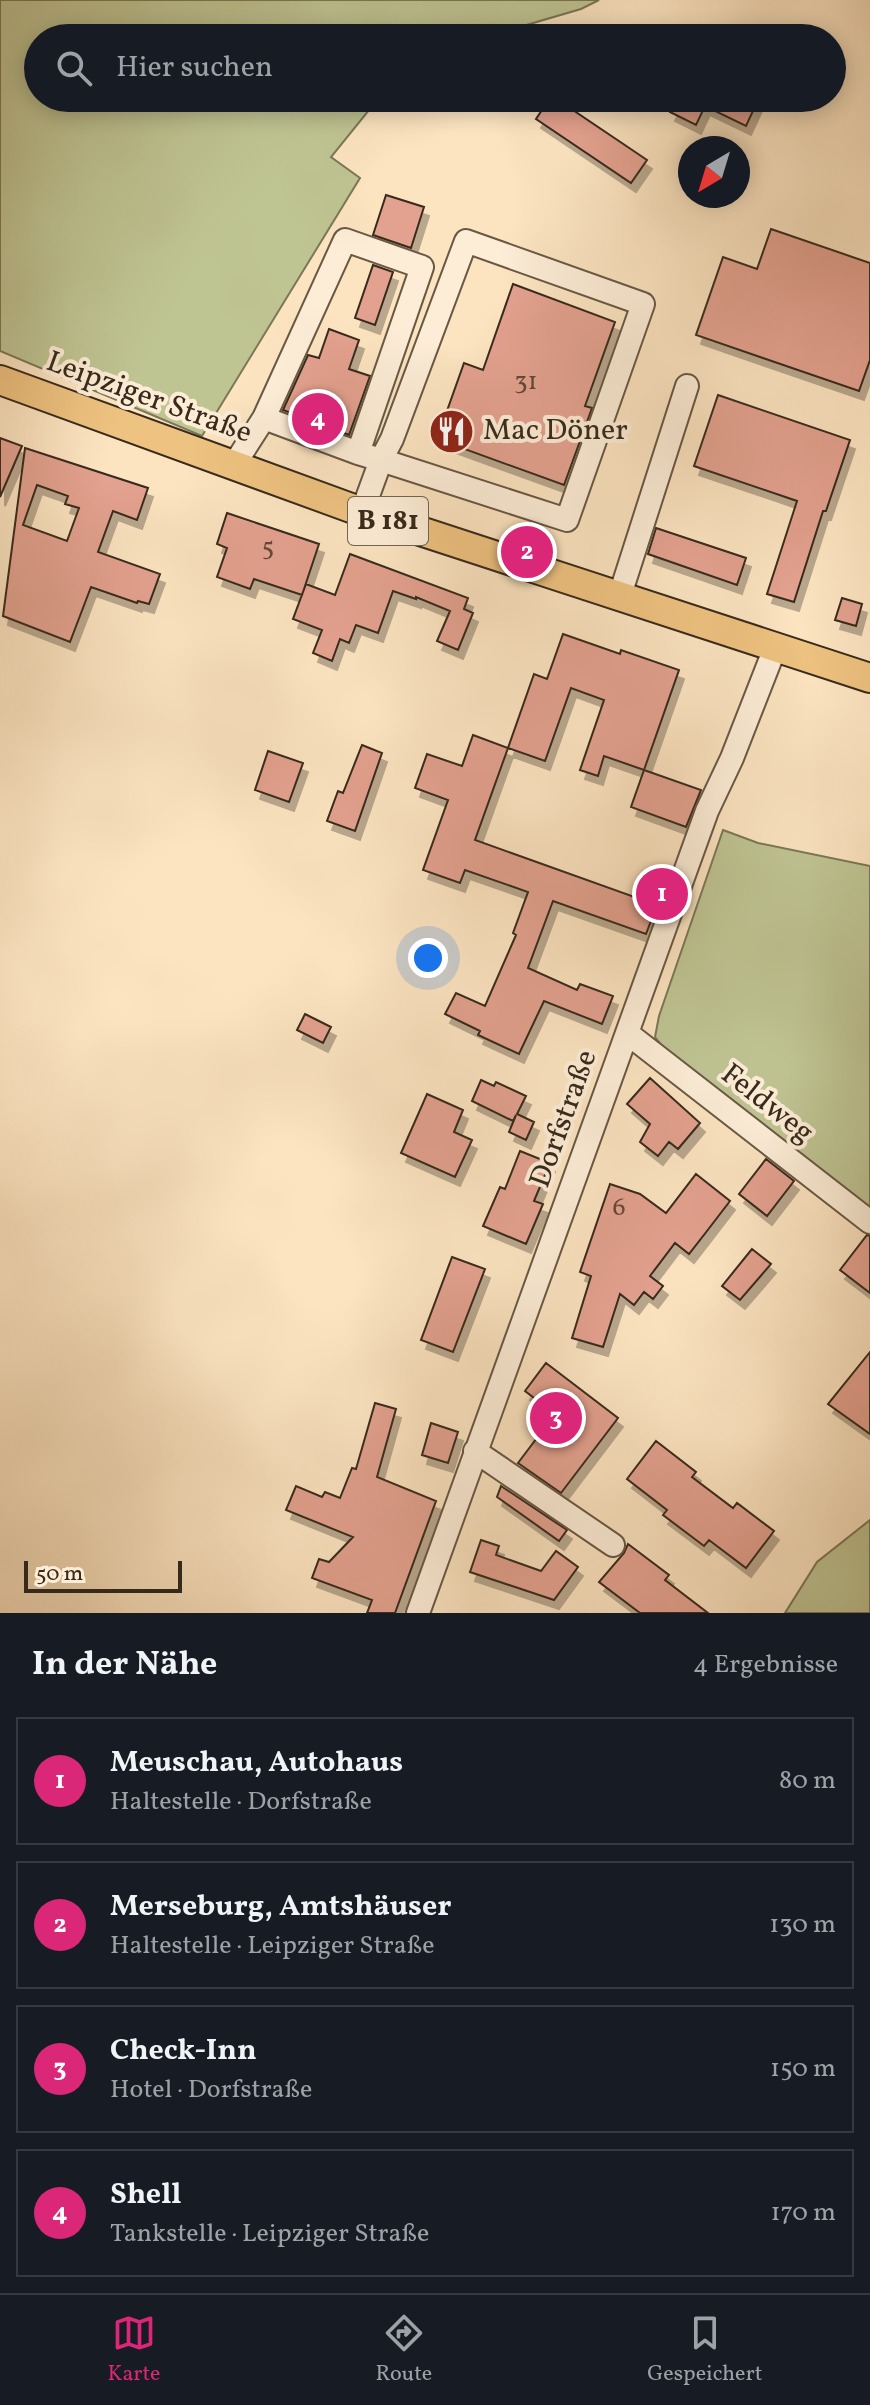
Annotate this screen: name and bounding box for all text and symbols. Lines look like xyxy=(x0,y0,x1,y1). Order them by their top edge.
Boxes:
search box xyxy=(24,24,846,112)
icon: search xyxy=(52,46,96,90)
text: Hier suchen xyxy=(116,47,273,89)
north arrow xyxy=(678,136,750,208)
street label: Leipziger Straße xyxy=(40,341,258,455)
house number: 31 xyxy=(514,364,538,400)
pin: 4 xyxy=(292,389,344,449)
restaurant icon: Mac Döner xyxy=(428,407,476,455)
place label: Mac Döner xyxy=(483,410,628,452)
road number: B 181 xyxy=(348,497,428,545)
pin: 2 xyxy=(501,522,553,582)
house number: 5 xyxy=(262,530,274,566)
pin: 1 xyxy=(636,864,688,924)
your location xyxy=(408,938,448,978)
street label: Dorfstraße xyxy=(520,1044,608,1194)
street label: Feldweg xyxy=(712,1054,822,1154)
house number: 6 xyxy=(612,1190,626,1226)
pin: 3 xyxy=(530,1388,582,1448)
scale bar xyxy=(24,1557,182,1593)
text: 50 m xyxy=(36,1559,83,1590)
text: In der Nähe xyxy=(32,1642,217,1689)
text: 4 Ergebnisse xyxy=(693,1647,838,1683)
text: Meuschau, Autohaus xyxy=(110,1742,403,1784)
text: 1 xyxy=(55,1763,65,1799)
text: 80 m xyxy=(779,1763,836,1799)
text: Haltestelle · Dorfstraße xyxy=(110,1784,372,1820)
text: Merseburg, Amtshäuser xyxy=(110,1886,452,1928)
text: 2 xyxy=(53,1907,67,1943)
text: 130 m xyxy=(769,1907,836,1943)
text: Haltestelle · Leipziger Straße xyxy=(110,1928,435,1964)
text: Check-Inn xyxy=(110,2030,257,2072)
text: 3 xyxy=(53,2051,67,2087)
text: 150 m xyxy=(770,2051,836,2087)
text: Hotel · Dorfstraße xyxy=(110,2072,312,2108)
text: Shell xyxy=(110,2174,182,2216)
text: 4 xyxy=(52,2195,68,2231)
text: 170 m xyxy=(771,2195,836,2231)
text: Tankstelle · Leipziger Straße xyxy=(110,2216,429,2252)
tab: Karte xyxy=(107,2311,161,2390)
tab: Route xyxy=(376,2311,432,2390)
tab: Gespeichert xyxy=(647,2311,763,2390)

